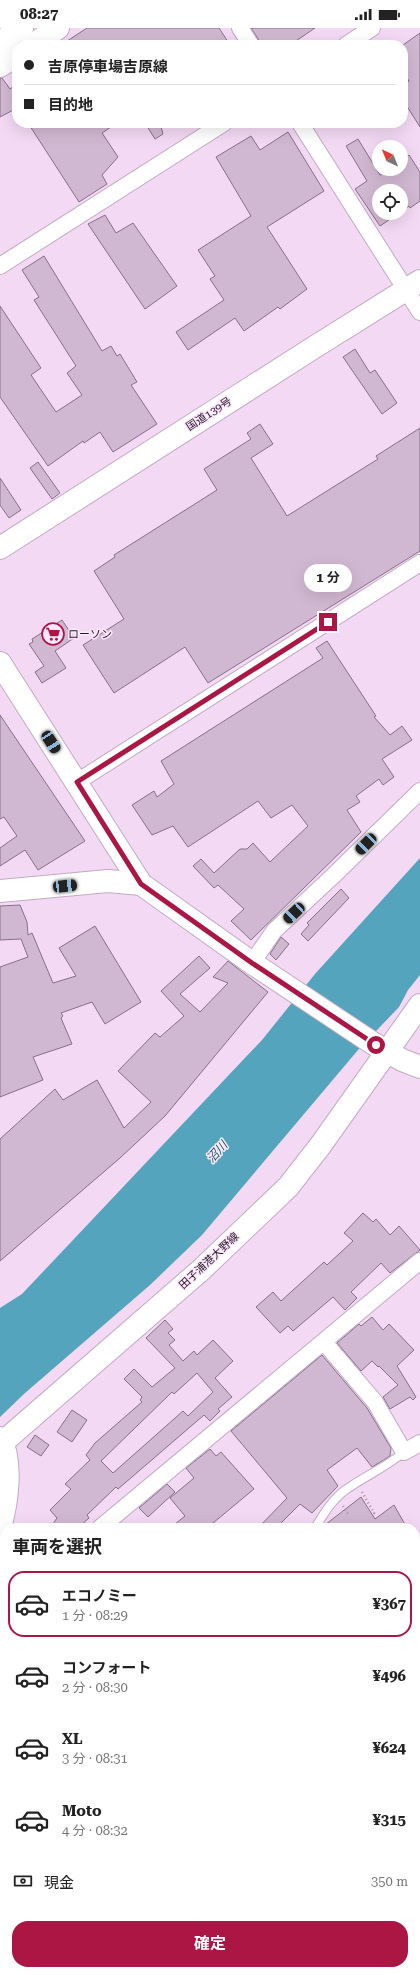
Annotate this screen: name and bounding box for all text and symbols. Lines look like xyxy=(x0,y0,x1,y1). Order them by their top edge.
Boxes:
text: 08:27 xyxy=(20,5,58,23)
text: 吉原停車場吉原線 xyxy=(48,58,168,76)
text: 目的地 xyxy=(48,96,93,114)
north arrow xyxy=(372,140,408,176)
map controls xyxy=(372,140,408,220)
button: locate xyxy=(372,184,408,220)
street label: 国道139号 xyxy=(184,395,234,433)
callout: 1 分 xyxy=(304,564,352,592)
text: 1 分 xyxy=(316,570,340,585)
route end xyxy=(319,613,337,631)
supermarket icon: ローソン xyxy=(40,621,66,647)
place label: ローソン xyxy=(68,628,112,641)
car xyxy=(39,729,63,755)
car xyxy=(353,831,379,857)
car xyxy=(52,879,78,893)
car xyxy=(281,900,307,926)
route start xyxy=(367,1036,385,1054)
water label: 沼川 xyxy=(204,1137,232,1166)
street label: 田子浦港大野線 xyxy=(176,1230,242,1292)
text: 車両を選択 xyxy=(12,1536,102,1557)
icon: car xyxy=(14,1586,50,1622)
text: エコノミー xyxy=(62,1587,137,1605)
text: ¥367 xyxy=(372,1595,406,1613)
text: 1 分 · 08:29 xyxy=(62,1608,128,1623)
icon: car xyxy=(14,1658,50,1694)
text: コンフォート xyxy=(62,1659,152,1677)
text: ¥496 xyxy=(372,1667,406,1685)
text: 2 分 · 08:30 xyxy=(62,1680,128,1695)
icon: car xyxy=(14,1730,50,1766)
text: XL xyxy=(62,1730,83,1748)
text: ¥624 xyxy=(372,1739,406,1757)
text: 3 分 · 08:31 xyxy=(62,1751,128,1766)
icon: car xyxy=(14,1802,50,1838)
text: Moto xyxy=(62,1802,102,1820)
text: ¥315 xyxy=(372,1811,406,1829)
text: 4 分 · 08:32 xyxy=(62,1823,128,1838)
icon: cash xyxy=(12,1870,34,1892)
text: 現金 xyxy=(44,1874,74,1892)
text: 350 m xyxy=(371,1874,408,1889)
button: 確定 xyxy=(12,1921,408,1967)

